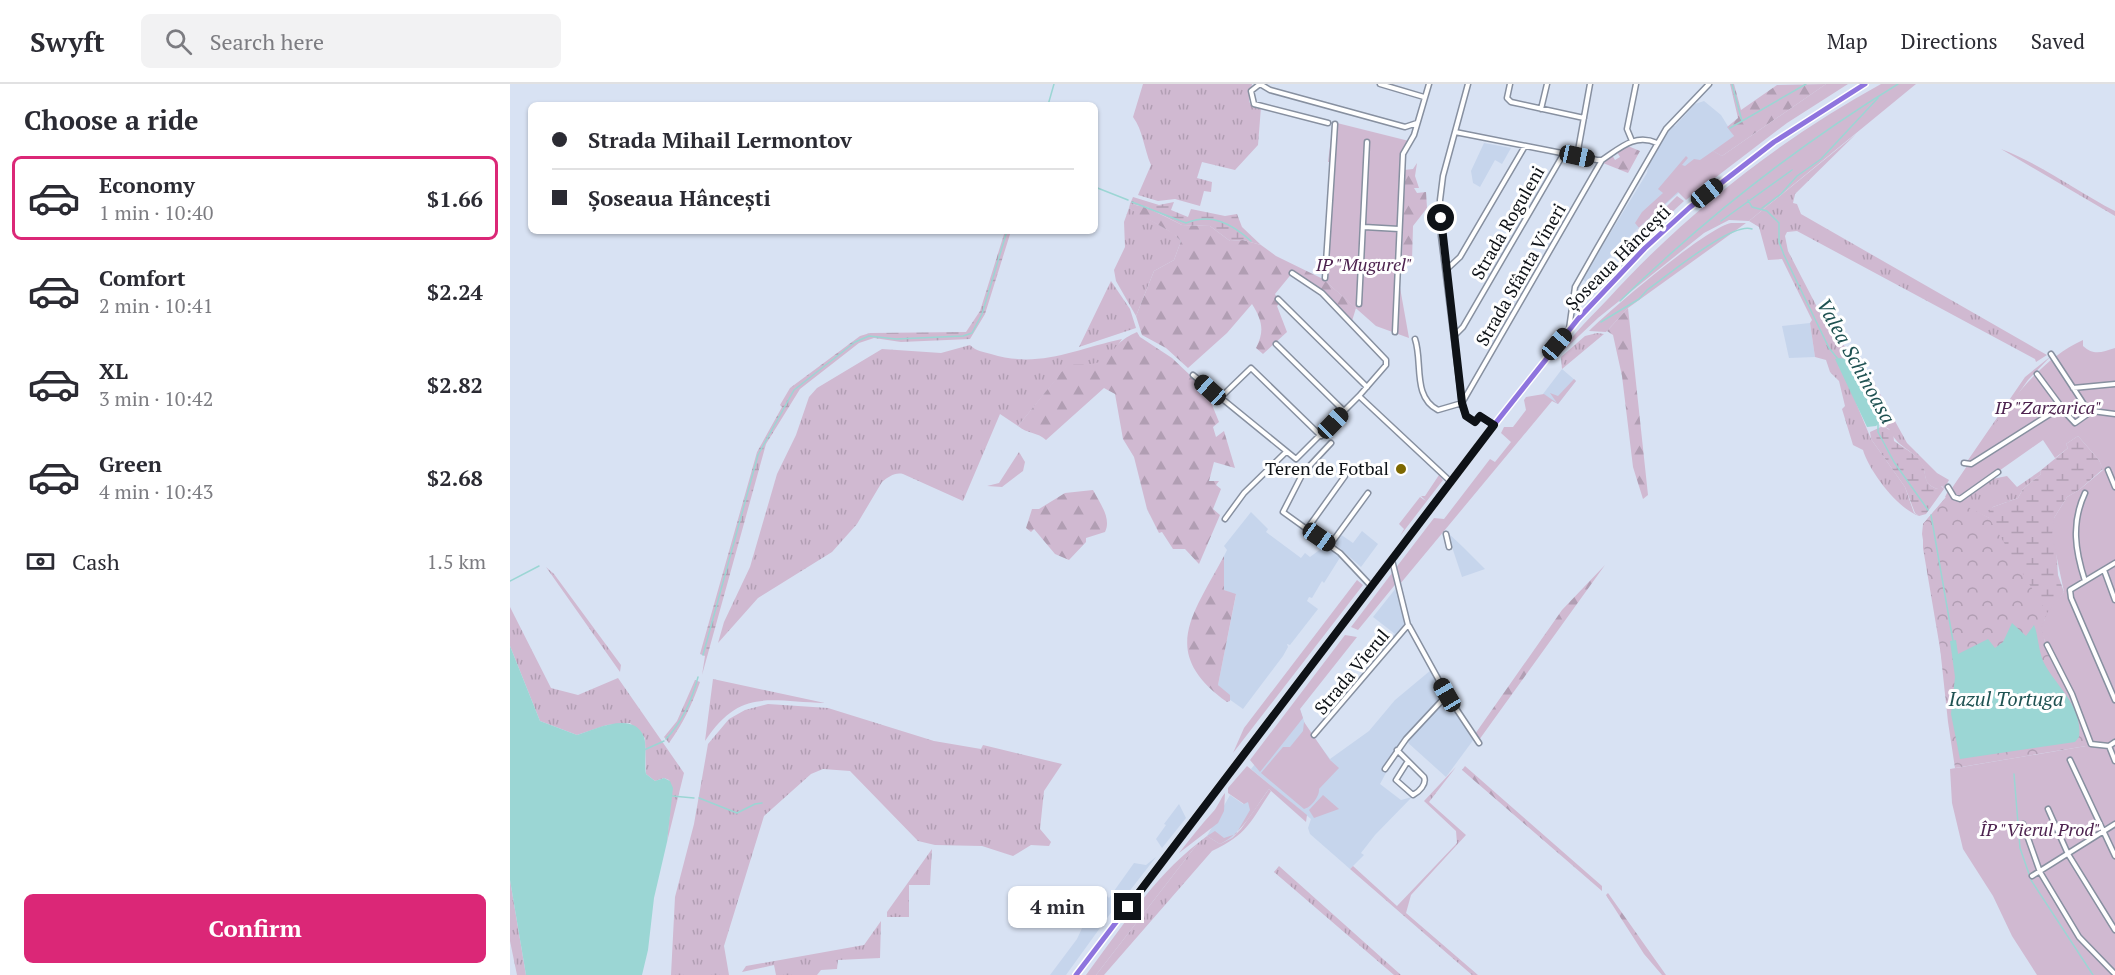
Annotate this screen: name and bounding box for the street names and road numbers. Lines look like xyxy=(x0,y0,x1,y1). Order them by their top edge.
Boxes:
street label: Strada Roguleni xyxy=(1465,161,1549,284)
street label: Strada Sfânta Vineri xyxy=(1470,199,1571,350)
street label: Șoseaua Hâncești xyxy=(1560,200,1675,315)
street label: Strada Vierul xyxy=(1308,624,1394,719)

